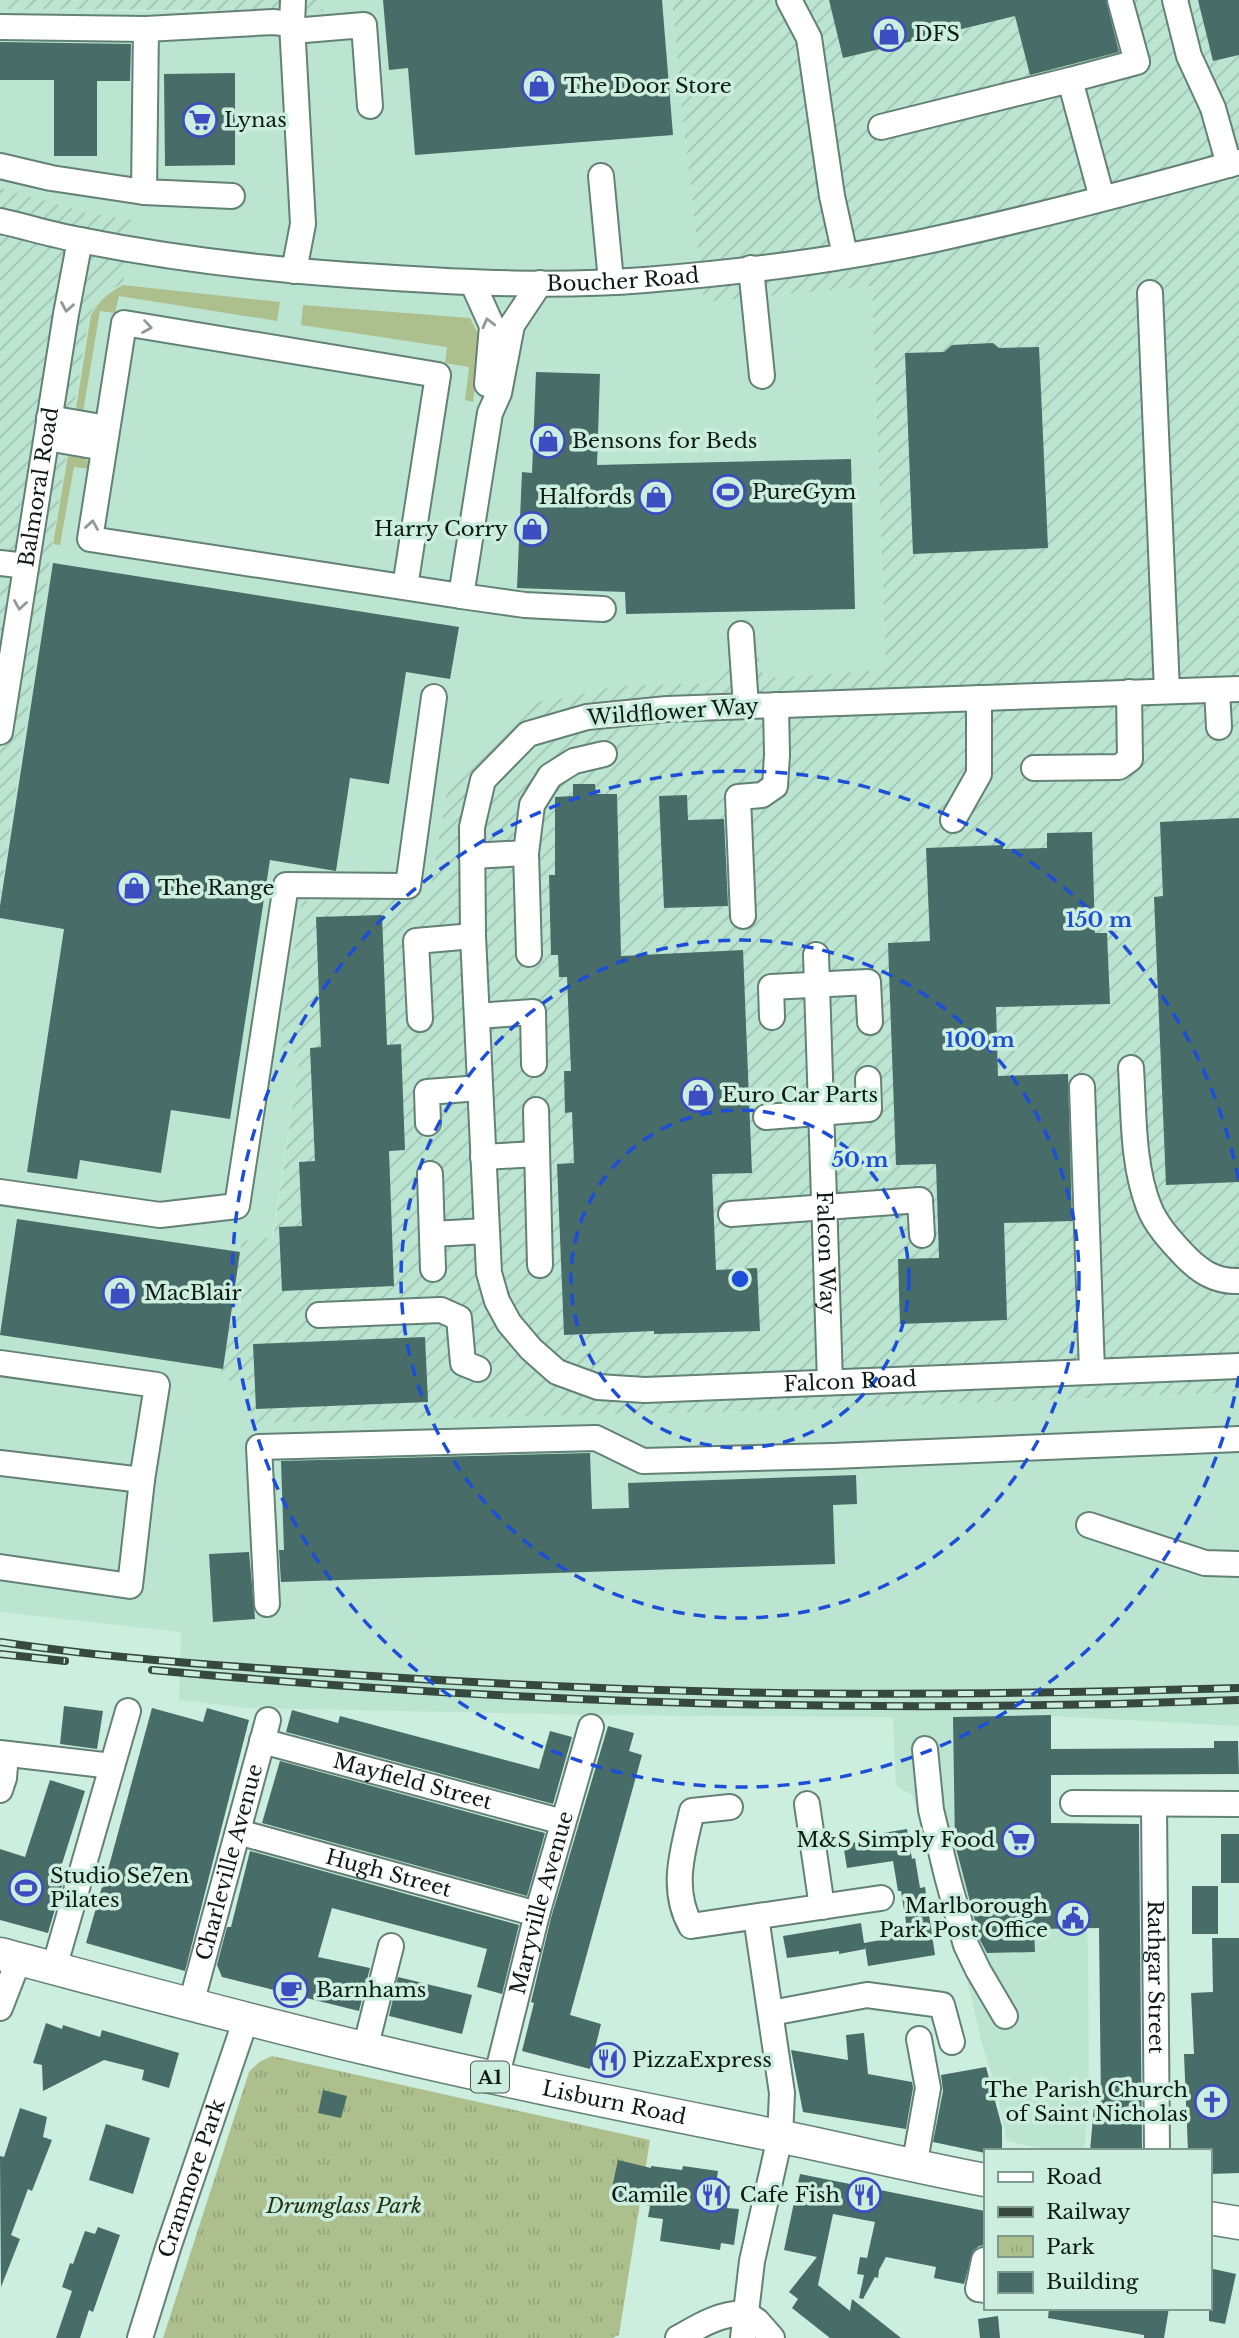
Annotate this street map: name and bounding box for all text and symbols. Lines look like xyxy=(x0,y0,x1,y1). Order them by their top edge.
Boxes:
shop icon: DFS xyxy=(870,15,908,53)
place label: DFS xyxy=(914,21,960,47)
shop icon: The Door Store xyxy=(520,67,558,105)
place label: The Door Store xyxy=(564,73,732,99)
supermarket icon: Lynas xyxy=(181,101,219,139)
place label: Lynas xyxy=(224,107,287,133)
street label: Boucher Road xyxy=(546,262,700,297)
one-way arrow xyxy=(60,301,75,313)
one-way arrow xyxy=(482,317,496,329)
one-way arrow xyxy=(141,319,153,334)
street label: Balmoral Road xyxy=(13,405,64,569)
shop icon: Bensons for Beds xyxy=(529,422,567,460)
place label: Bensons for Beds xyxy=(572,428,757,454)
sports icon: PureGym xyxy=(709,473,747,511)
shop icon: Halfords xyxy=(637,478,675,516)
place label: PureGym xyxy=(752,479,857,505)
place label: Halfords xyxy=(538,484,632,510)
shop icon: Harry Corry xyxy=(513,510,551,548)
place label: Harry Corry xyxy=(374,516,509,542)
one-way arrow xyxy=(84,519,99,531)
one-way arrow xyxy=(13,599,28,610)
street label: Wildflower Way xyxy=(585,693,760,731)
shop icon: The Range xyxy=(115,869,153,907)
place label: The Range xyxy=(158,875,275,901)
text: 150 m xyxy=(1066,907,1132,933)
text: 100 m xyxy=(945,1027,1015,1053)
shop icon: Euro Car Parts xyxy=(679,1076,717,1114)
place label: Euro Car Parts xyxy=(722,1082,878,1108)
text: 50 m xyxy=(831,1147,889,1173)
street label: Falcon Way xyxy=(811,1190,841,1316)
centre of rings xyxy=(728,1267,752,1291)
shop icon: MacBlair xyxy=(101,1274,139,1312)
place label: MacBlair xyxy=(144,1280,242,1306)
street label: Falcon Road xyxy=(783,1366,917,1397)
street label: Mayfield Street xyxy=(330,1748,495,1815)
street label: Charleville Avenue xyxy=(190,1761,269,1963)
street label: Maryville Avenue xyxy=(504,1808,579,1997)
supermarket icon: M&S Simply Food xyxy=(1000,1821,1038,1859)
place label: M&S Simply Food xyxy=(796,1827,995,1853)
street label: Hugh Street xyxy=(323,1844,454,1903)
place label: Studio Se7en Pilates xyxy=(50,1863,189,1913)
sports icon: Studio Se7en Pilates xyxy=(7,1869,45,1907)
place label: Marlborough Park Post Office xyxy=(879,1893,1048,1943)
public building icon: Marlborough Park Post Office xyxy=(1054,1899,1092,1937)
street label: Rathgar Street xyxy=(1142,1900,1169,2054)
cafe icon: Barnhams xyxy=(272,1971,310,2009)
place label: Barnhams xyxy=(316,1977,426,2003)
restaurant icon: PizzaExpress xyxy=(589,2041,627,2079)
place label: PizzaExpress xyxy=(632,2047,772,2073)
road number: A1 xyxy=(471,2062,509,2092)
street label: Lisburn Road xyxy=(540,2075,688,2130)
place label: The Parish Church of Saint Nicholas xyxy=(985,2077,1188,2127)
church icon: The Parish Church of Saint Nicholas xyxy=(1193,2083,1231,2121)
street label: Cranmore Park xyxy=(153,2095,231,2261)
legend xyxy=(984,2149,1211,2310)
text: Road xyxy=(1046,2164,1102,2190)
restaurant icon: Camile xyxy=(693,2176,731,2214)
restaurant icon: Cafe Fish xyxy=(845,2176,883,2214)
place label: Camile xyxy=(611,2182,688,2208)
place label: Cafe Fish xyxy=(740,2182,840,2208)
park label: Drumglass Park xyxy=(265,2193,422,2219)
text: Railway xyxy=(1046,2199,1131,2225)
text: Park xyxy=(1046,2234,1095,2260)
text: Building xyxy=(1046,2269,1139,2295)

